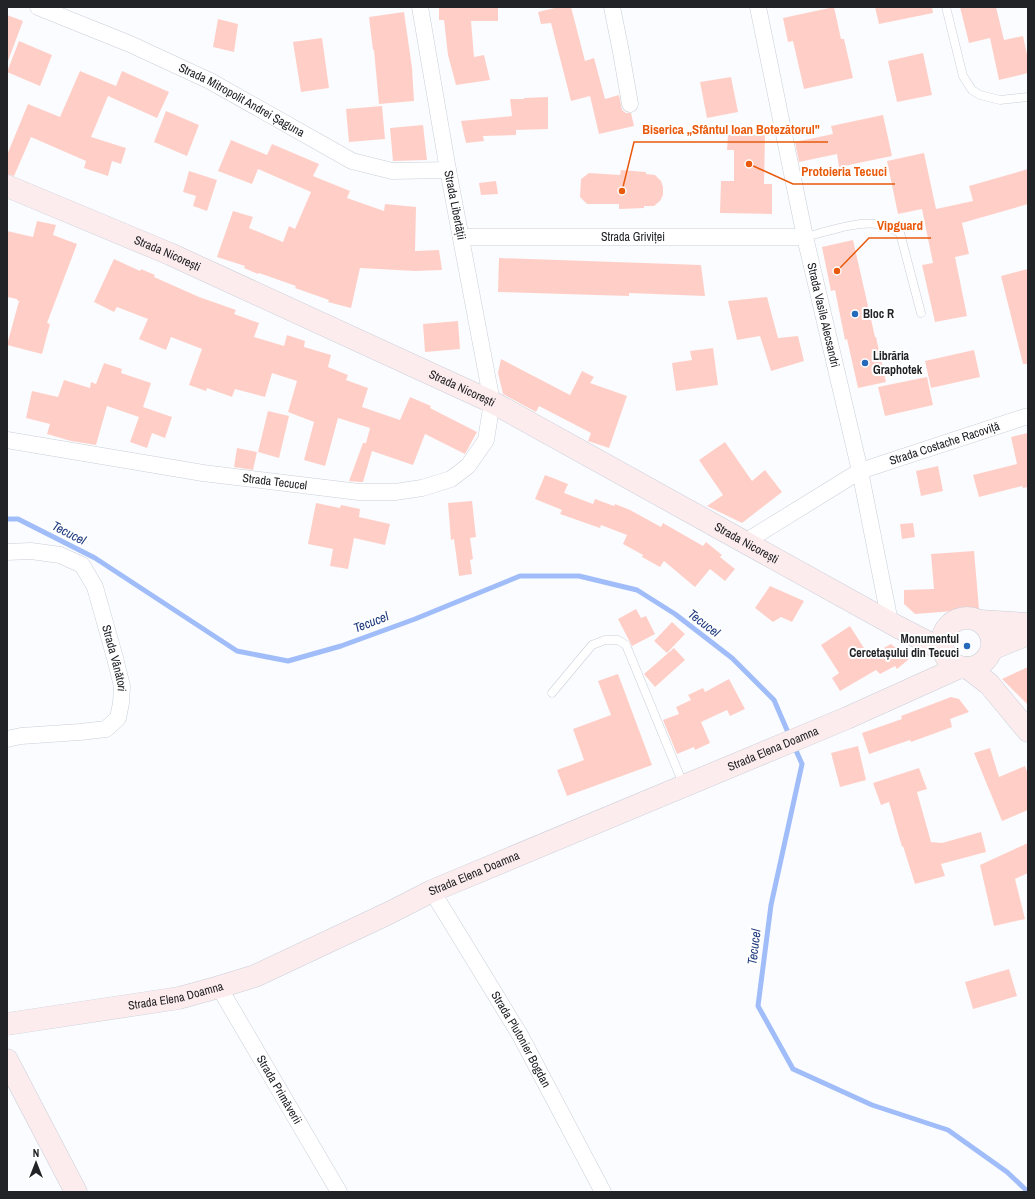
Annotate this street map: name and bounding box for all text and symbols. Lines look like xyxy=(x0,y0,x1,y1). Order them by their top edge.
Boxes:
street label: Strada Mitropolit Andrei Șaguna xyxy=(176,60,308,141)
callout: Biserica „Sfântul Ioan Botezătorul" xyxy=(634,117,828,142)
text: Biserica „Sfântul Ioan Botezătorul" xyxy=(642,121,820,138)
callout: Protoieria Tecuci xyxy=(793,159,895,184)
text: Protoieria Tecuci xyxy=(801,163,887,180)
street label: Strada Libertății xyxy=(440,169,470,241)
callout: Vipguard xyxy=(869,213,931,238)
text: Vipguard xyxy=(877,217,923,234)
street label: Strada Griviței xyxy=(601,229,665,245)
street label: Strada Nicorești xyxy=(132,232,203,275)
street label: Strada Vasile Alecsandri xyxy=(803,261,843,369)
place label: Bloc R xyxy=(863,306,894,322)
marker: Bloc R xyxy=(850,309,860,319)
place label: Librăria Graphotek xyxy=(873,348,923,378)
marker: Librăria Graphotek xyxy=(860,358,870,368)
street label: Strada Nicorești xyxy=(426,366,498,410)
street label: Strada Costache Racoviță xyxy=(887,418,1002,469)
street label: Strada Tecucel xyxy=(241,470,308,494)
water label: Tecucel xyxy=(49,517,89,549)
street label: Strada Nicorești xyxy=(711,519,782,567)
water label: Tecucel xyxy=(685,605,724,641)
water label: Tecucel xyxy=(351,607,391,636)
street label: Strada Vânători xyxy=(98,623,130,692)
place label: Monumentul Cercetașului din Tecuci xyxy=(849,631,959,661)
marker: Monumentul Cercetașului din Tecuci xyxy=(962,641,972,651)
street label: Strada Elena Doamna xyxy=(725,723,821,775)
street label: Strada Elena Doamna xyxy=(426,847,522,900)
water label: Tecucel xyxy=(743,928,765,966)
street label: Strada Elena Doamna xyxy=(127,978,226,1014)
street label: Strada Plutonier Bogdan xyxy=(487,988,554,1090)
street label: Strada Primăverii xyxy=(253,1052,306,1127)
north arrow xyxy=(16,1143,56,1183)
text: N xyxy=(33,1146,39,1160)

